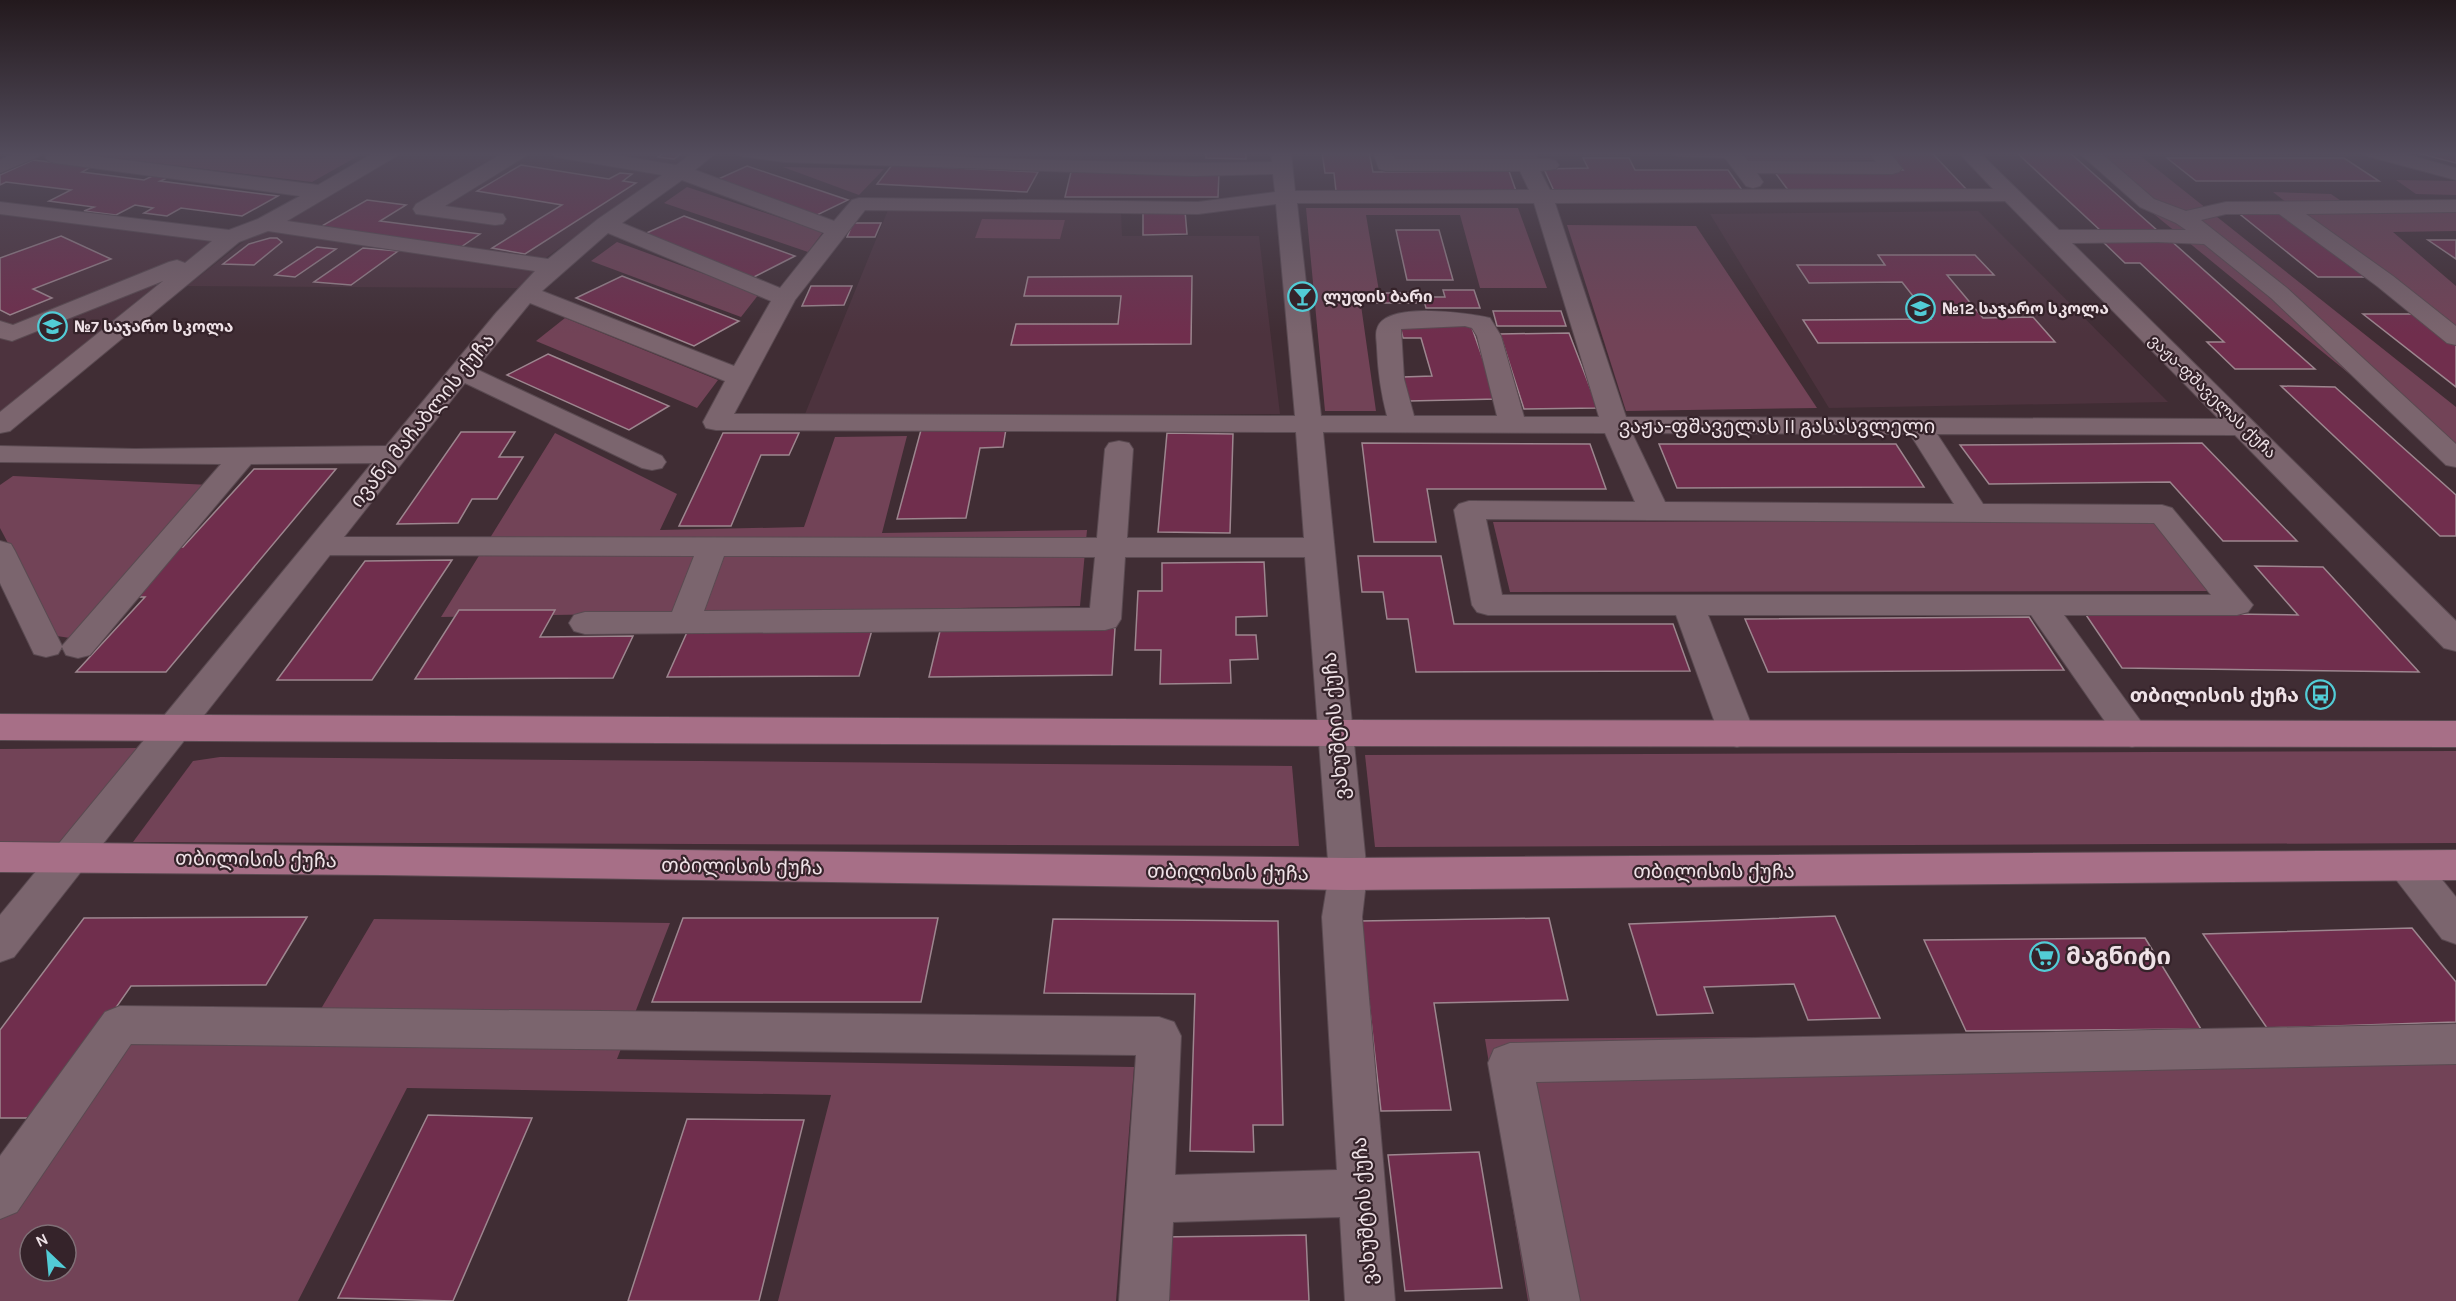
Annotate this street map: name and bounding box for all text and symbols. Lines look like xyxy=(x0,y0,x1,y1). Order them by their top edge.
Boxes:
bar icon: ლუდის ბარი xyxy=(1286,280,1318,312)
place label: ლუდის ბარი xyxy=(1323,287,1433,307)
school or university icon: №12 საჯარო სკოლა xyxy=(1905,292,1937,324)
place label: №12 საჯარო სკოლა xyxy=(1942,299,2109,319)
school or university icon: №7 საჯარო სკოლა xyxy=(37,310,69,342)
place label: №7 საჯარო სკოლა xyxy=(74,317,233,337)
street label: ივანე მაჩაბლის ქუჩა xyxy=(345,329,500,512)
street label: ვაჟა-ფშაველას ქუჩა xyxy=(2144,331,2280,463)
street label: ვაჟა-ფშაველას II გასასვლელი xyxy=(1619,415,1935,439)
street label: ვახუშტის ქუჩა xyxy=(1318,651,1353,801)
bus stop icon: თბილისის ქუჩა xyxy=(2304,679,2336,711)
place label: თბილისის ქუჩა xyxy=(2130,684,2299,707)
street label: თბილისის ქუჩა xyxy=(175,847,337,873)
street label: თბილისის ქუჩა xyxy=(661,854,823,880)
street label: თბილისის ქუჩა xyxy=(1147,860,1309,886)
street label: თბილისის ქუჩა xyxy=(1633,860,1795,884)
supermarket icon: მაგნიტი xyxy=(2029,940,2061,972)
place label: მაგნიტი xyxy=(2066,942,2171,970)
street label: ვახუშტის ქუჩა xyxy=(1348,1136,1381,1286)
north arrow xyxy=(18,1223,78,1283)
text: N xyxy=(32,1229,51,1251)

